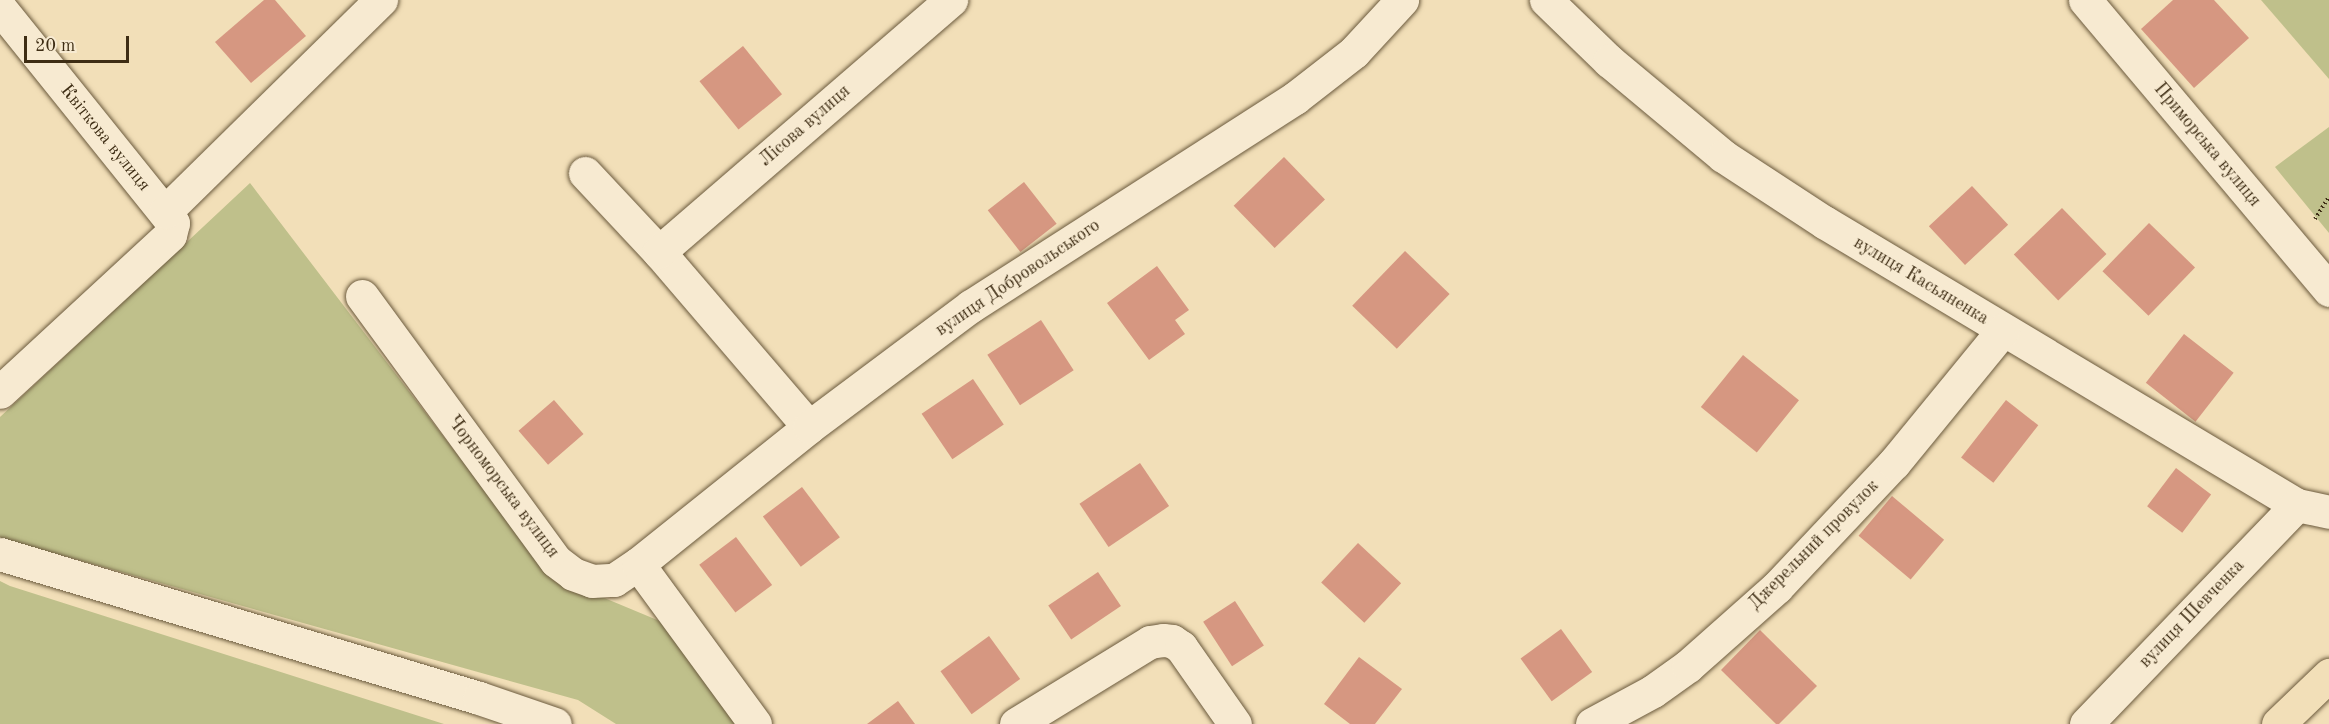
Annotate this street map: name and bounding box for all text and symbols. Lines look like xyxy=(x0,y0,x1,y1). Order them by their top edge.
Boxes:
scale bar xyxy=(27,24,132,62)
text: 20 m xyxy=(35,37,75,55)
street label: Приморська вулиця xyxy=(2149,79,2265,211)
street label: Квіткова вулиця xyxy=(55,80,155,196)
street label: Лісова вулиця xyxy=(755,81,855,171)
street label: вулиця Добровольського xyxy=(932,215,1104,341)
street label: вулиця Касьяненка xyxy=(1850,232,1992,330)
street label: Чорноморська вулиця xyxy=(443,412,563,562)
street label: Джерельний провулок xyxy=(1744,475,1884,615)
street label: вулиця Шевченка xyxy=(2135,555,2249,673)

